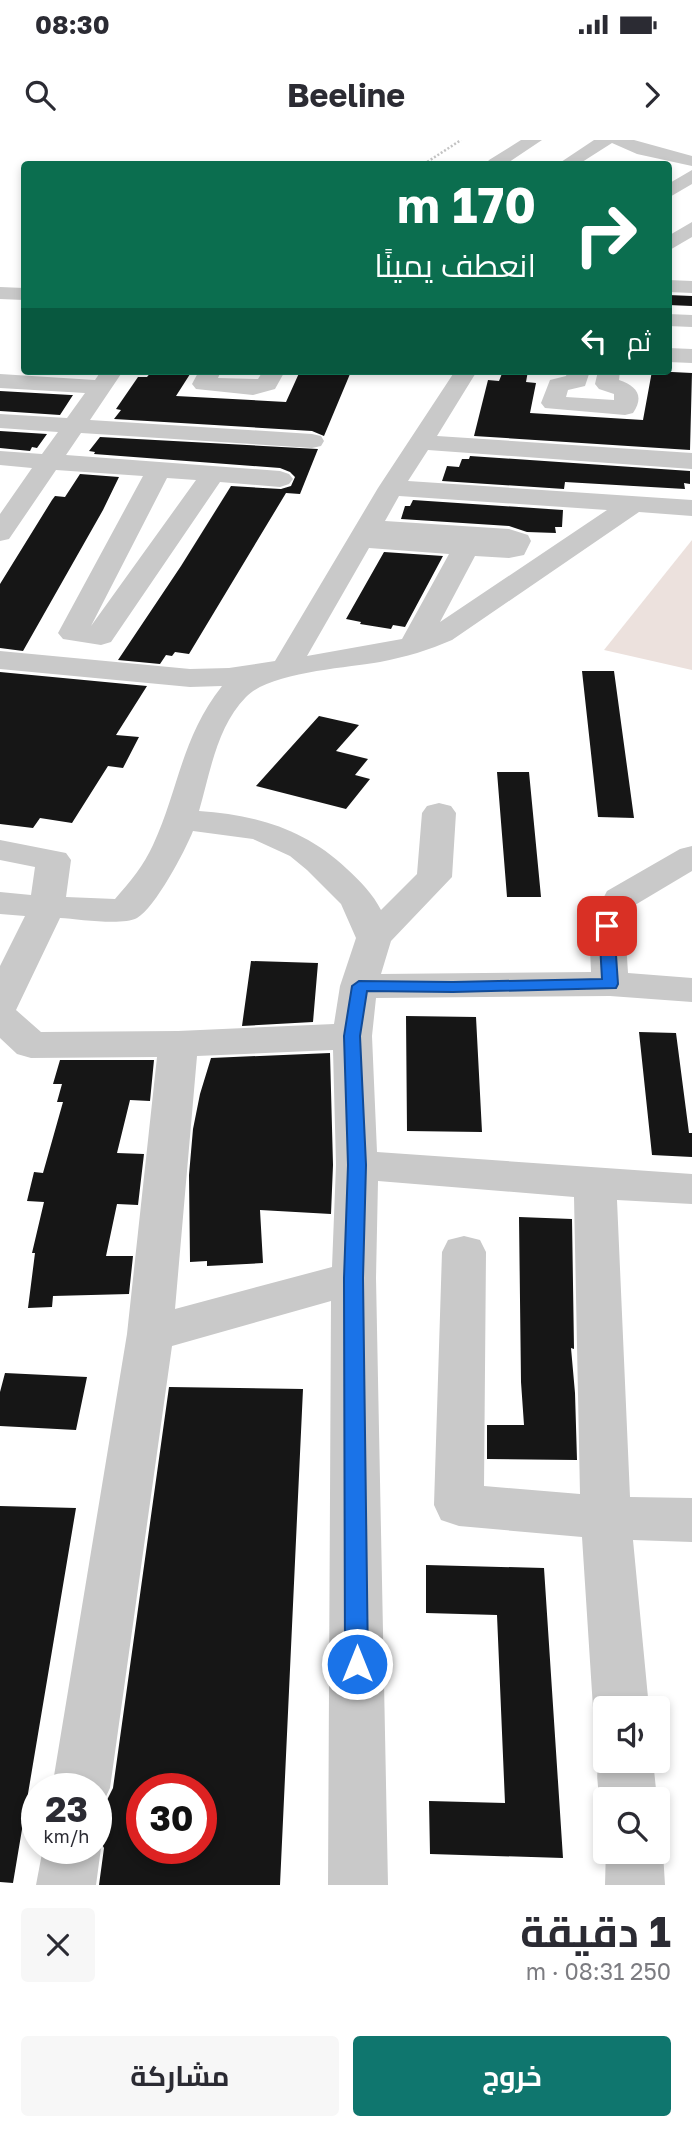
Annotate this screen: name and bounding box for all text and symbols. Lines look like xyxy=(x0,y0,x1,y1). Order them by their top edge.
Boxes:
text: 08:30 xyxy=(35,9,110,40)
icon: search xyxy=(21,76,59,114)
text: Beeline xyxy=(287,76,405,114)
icon: forward xyxy=(633,76,671,114)
text: 170 m xyxy=(397,175,536,234)
icon: right xyxy=(560,189,651,280)
text: انعطف يمينًا xyxy=(374,246,536,284)
icon: left xyxy=(575,322,613,360)
text: ثم xyxy=(627,326,651,357)
pin xyxy=(577,896,637,956)
icon: arrive xyxy=(588,907,626,945)
position arrow xyxy=(320,1627,394,1701)
map controls xyxy=(593,1696,670,1864)
button: sound xyxy=(593,1696,670,1773)
speed limit sign: 30 xyxy=(126,1773,217,1864)
button: search xyxy=(593,1787,670,1864)
text: 23 xyxy=(45,1788,88,1830)
text: km/h xyxy=(44,1825,89,1847)
text: 1 دقيقة xyxy=(520,1906,671,1956)
button: close xyxy=(21,1908,95,1982)
text: 250 m · 08:31 xyxy=(526,1957,671,1985)
button: مشاركة xyxy=(21,2036,339,2116)
button: خروج xyxy=(353,2036,671,2116)

